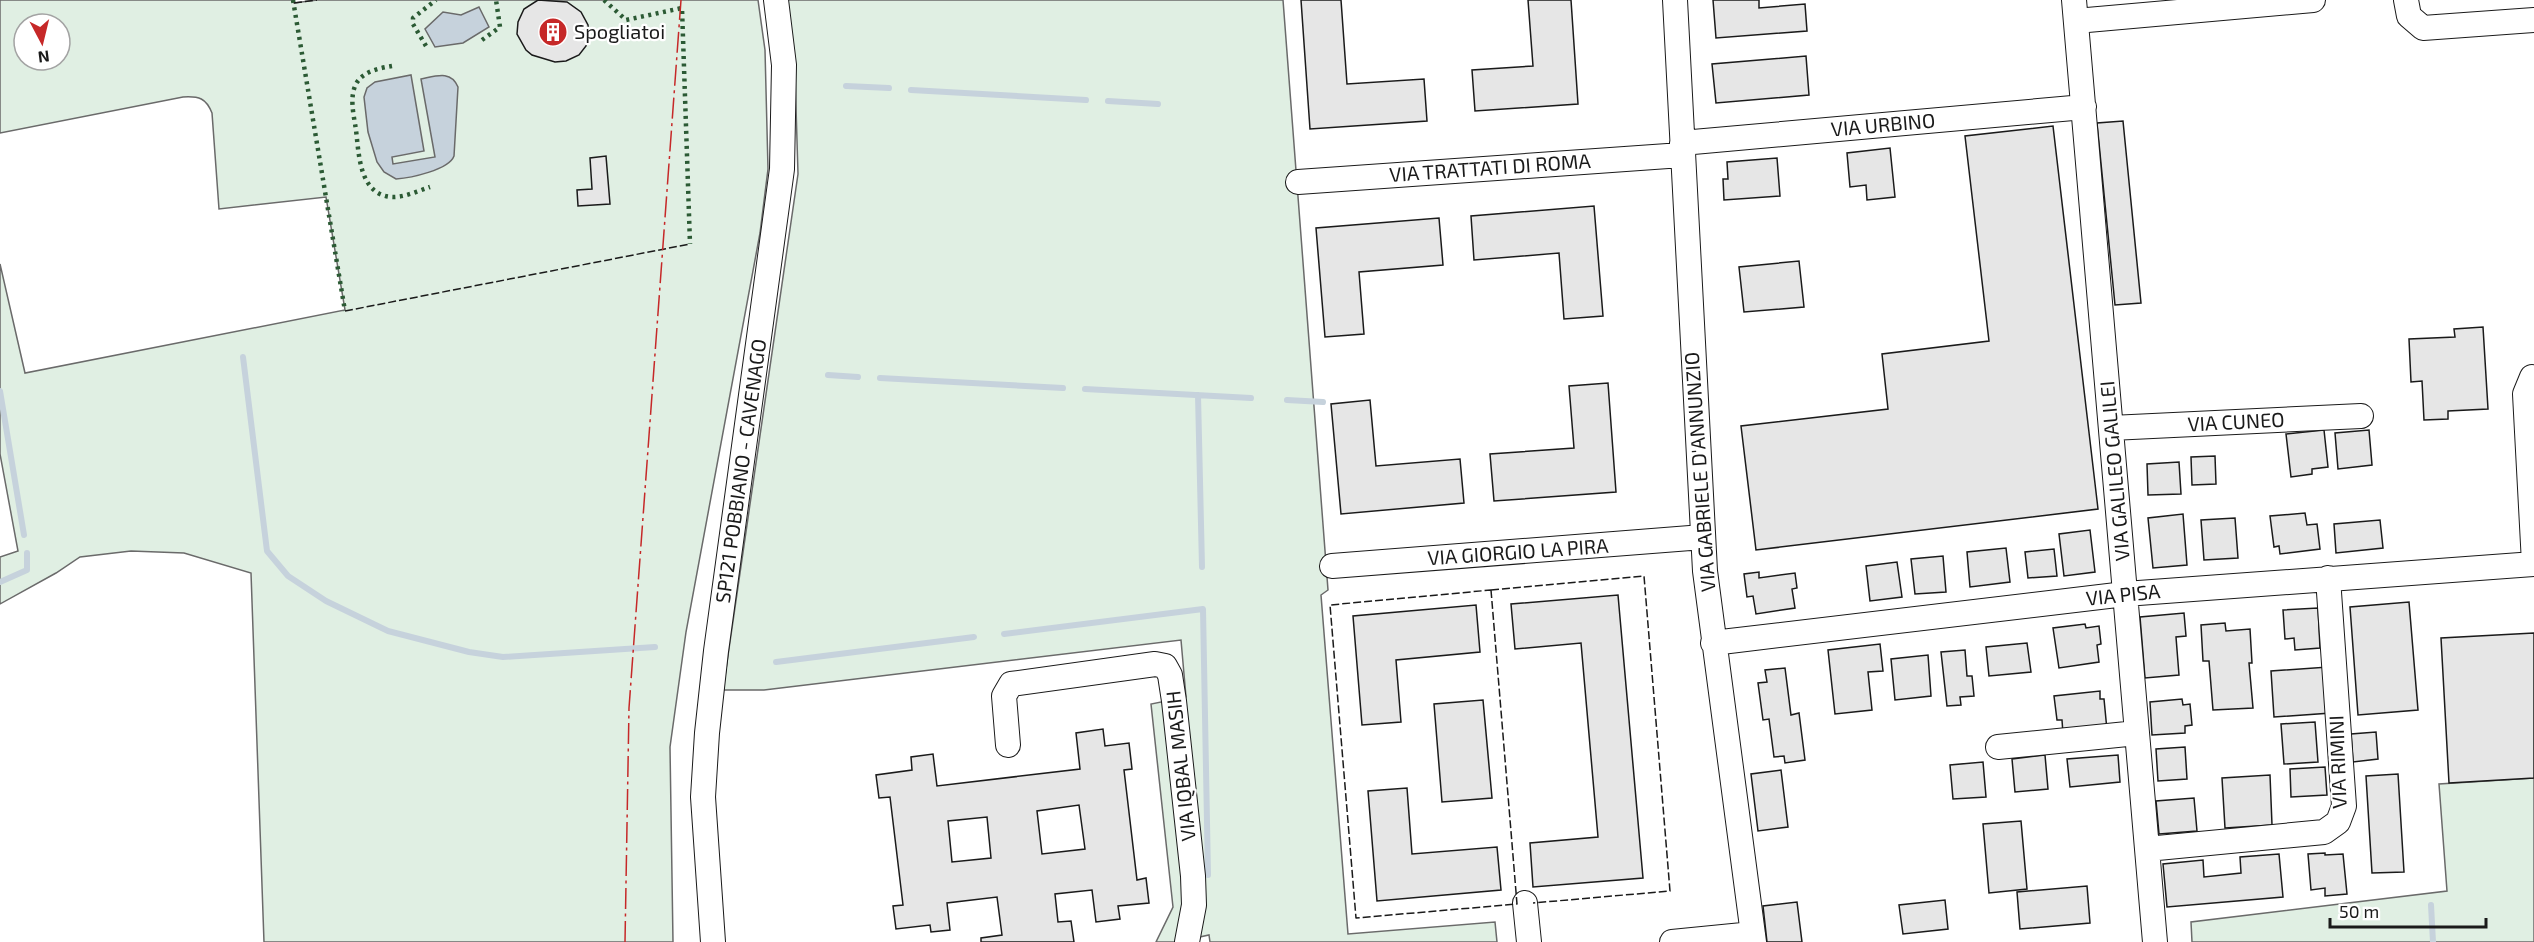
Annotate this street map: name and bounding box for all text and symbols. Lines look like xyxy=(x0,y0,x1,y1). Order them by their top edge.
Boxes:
north arrow xyxy=(12,12,72,72)
building icon: Spogliatoi xyxy=(537,16,569,48)
place label: Spogliatoi xyxy=(574,19,665,43)
text: N xyxy=(37,47,51,68)
street label: VIA URBINO xyxy=(1830,107,1936,141)
street label: VIA TRATTATI DI ROMA xyxy=(1388,148,1592,186)
street label: SP121 POBBIANO - CAVENAGO xyxy=(710,337,770,605)
street label: VIA GABRIELE D'ANNUNZIO xyxy=(1679,351,1719,593)
street label: VIA GALILEO GALILEI xyxy=(2094,380,2134,562)
street label: VIA CUNEO xyxy=(2187,406,2285,436)
street label: VIA GIORGIO LA PIRA xyxy=(1427,533,1610,569)
street label: VIA PISA xyxy=(2085,578,2162,610)
street label: VIA IQBAL MASIH xyxy=(1160,690,1200,843)
street label: VIA RIMINI xyxy=(2323,715,2351,809)
scale bar xyxy=(2330,891,2486,929)
text: 50 m xyxy=(2339,900,2379,922)

